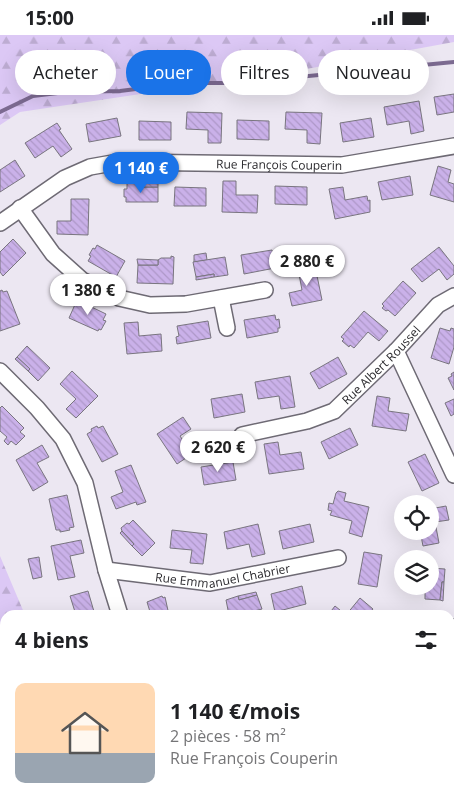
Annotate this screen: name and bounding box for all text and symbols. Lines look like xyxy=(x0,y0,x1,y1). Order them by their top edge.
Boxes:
text: 15:00 xyxy=(25,5,74,31)
chip: Acheter xyxy=(15,50,116,95)
chip: Louer xyxy=(126,50,211,95)
chip: Filtres xyxy=(221,50,308,95)
chip: Nouveau xyxy=(318,50,429,95)
pin: 1 140 € xyxy=(95,151,187,194)
street label: Rue François Couperin xyxy=(216,155,342,174)
text: 1 140 € xyxy=(114,157,168,179)
pin: 2 880 € xyxy=(261,245,353,287)
text: 2 880 € xyxy=(280,250,334,272)
pin: 1 380 € xyxy=(42,273,134,316)
text: 1 380 € xyxy=(61,279,115,301)
street label: Rue Albert Roussel xyxy=(338,322,424,408)
pin: 2 620 € xyxy=(172,431,264,473)
text: 2 620 € xyxy=(191,436,245,458)
map controls xyxy=(394,495,439,595)
button: locate xyxy=(394,495,439,540)
button: layers xyxy=(394,550,439,595)
street label: Rue Emmanuel Chabrier xyxy=(154,559,292,592)
text: 4 biens xyxy=(15,626,89,654)
icon: filters xyxy=(412,626,440,654)
text: 1 140 €/mois xyxy=(170,697,300,725)
icon: home xyxy=(55,703,115,763)
text: 2 pièces · 58 m² xyxy=(170,725,286,747)
text: Rue François Couperin xyxy=(170,747,338,769)

